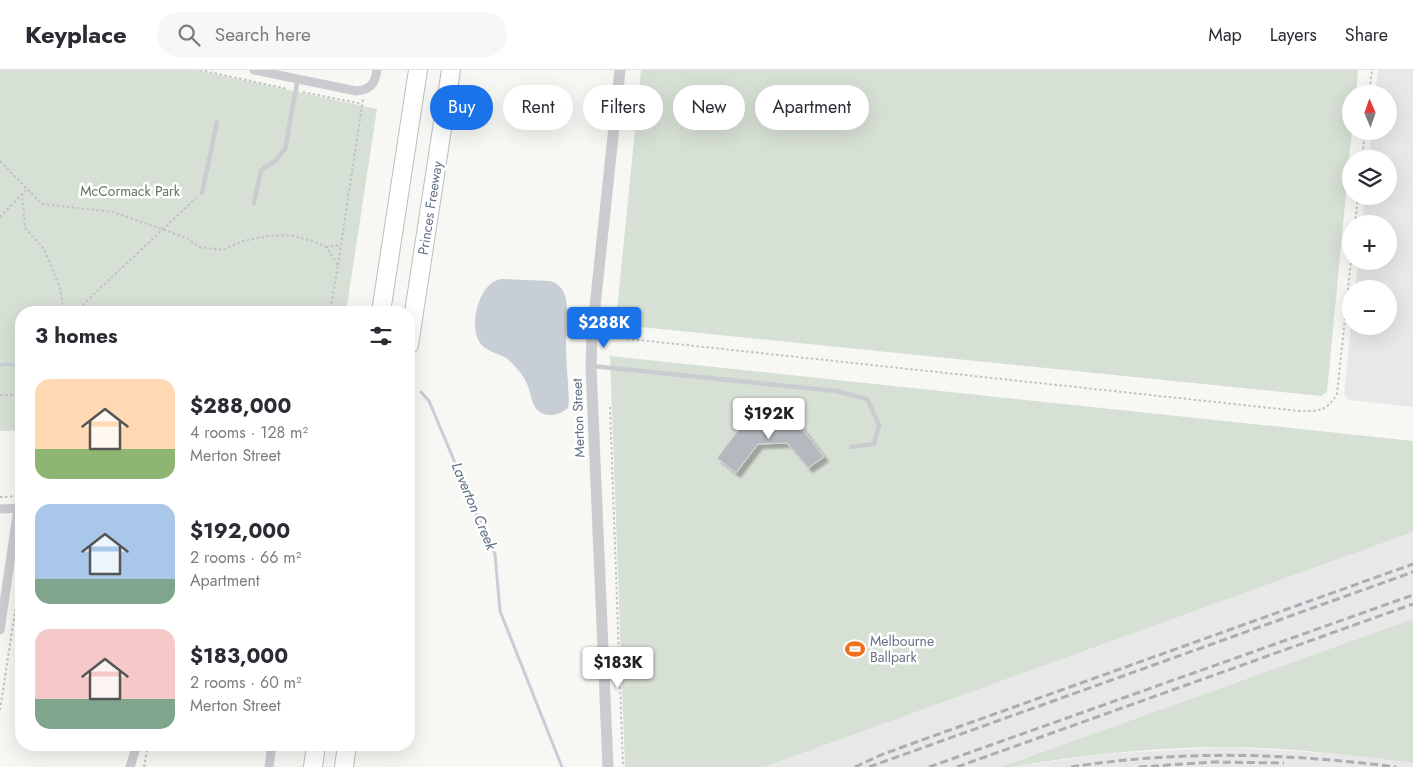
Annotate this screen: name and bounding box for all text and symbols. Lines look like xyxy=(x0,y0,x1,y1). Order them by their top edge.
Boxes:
search box xyxy=(157,12,507,57)
text: Keyplace xyxy=(25,17,127,52)
icon: search xyxy=(175,21,203,49)
text: Search here xyxy=(215,21,311,48)
text: Map xyxy=(1208,22,1242,48)
text: Layers xyxy=(1270,22,1317,48)
text: Share xyxy=(1345,22,1388,48)
chip: Buy xyxy=(430,85,493,130)
chip: Rent xyxy=(503,85,573,130)
chip: Filters xyxy=(583,85,663,130)
chip: New xyxy=(673,85,745,130)
chip: Apartment xyxy=(755,85,869,130)
north arrow xyxy=(1342,85,1398,140)
map controls xyxy=(1342,85,1397,335)
button: layers xyxy=(1342,150,1397,205)
street label: Princes Freeway xyxy=(413,159,447,256)
park label: McCormack Park xyxy=(80,181,181,201)
button: + xyxy=(1342,215,1397,270)
button: − xyxy=(1342,280,1397,335)
pin: $288K xyxy=(569,306,639,349)
text: $288K xyxy=(578,311,630,334)
text: 3 homes xyxy=(35,321,118,351)
icon: filters xyxy=(367,322,395,350)
street label: Merton Street xyxy=(567,377,589,458)
text: $288,000 xyxy=(190,391,291,421)
pin: $192K xyxy=(734,398,804,440)
icon: home xyxy=(75,399,135,459)
text: $192K xyxy=(744,402,794,425)
text: 4 rooms · 128 m² xyxy=(190,421,308,444)
text: Merton Street xyxy=(190,444,281,467)
water label: Laverton Creek xyxy=(446,459,503,554)
text: $192,000 xyxy=(190,516,290,546)
icon: home xyxy=(75,524,135,584)
text: 2 rooms · 66 m² xyxy=(190,546,301,569)
text: Apartment xyxy=(190,569,260,592)
place label: Melbourne Ballpark xyxy=(870,631,934,667)
sports icon: Melbourne Ballpark xyxy=(844,638,866,660)
text: $183,000 xyxy=(190,641,288,671)
pin: $183K xyxy=(583,646,653,689)
icon: home xyxy=(75,649,135,709)
text: $183K xyxy=(593,651,643,674)
text: 2 rooms · 60 m² xyxy=(190,671,302,694)
text: Merton Street xyxy=(190,694,281,717)

